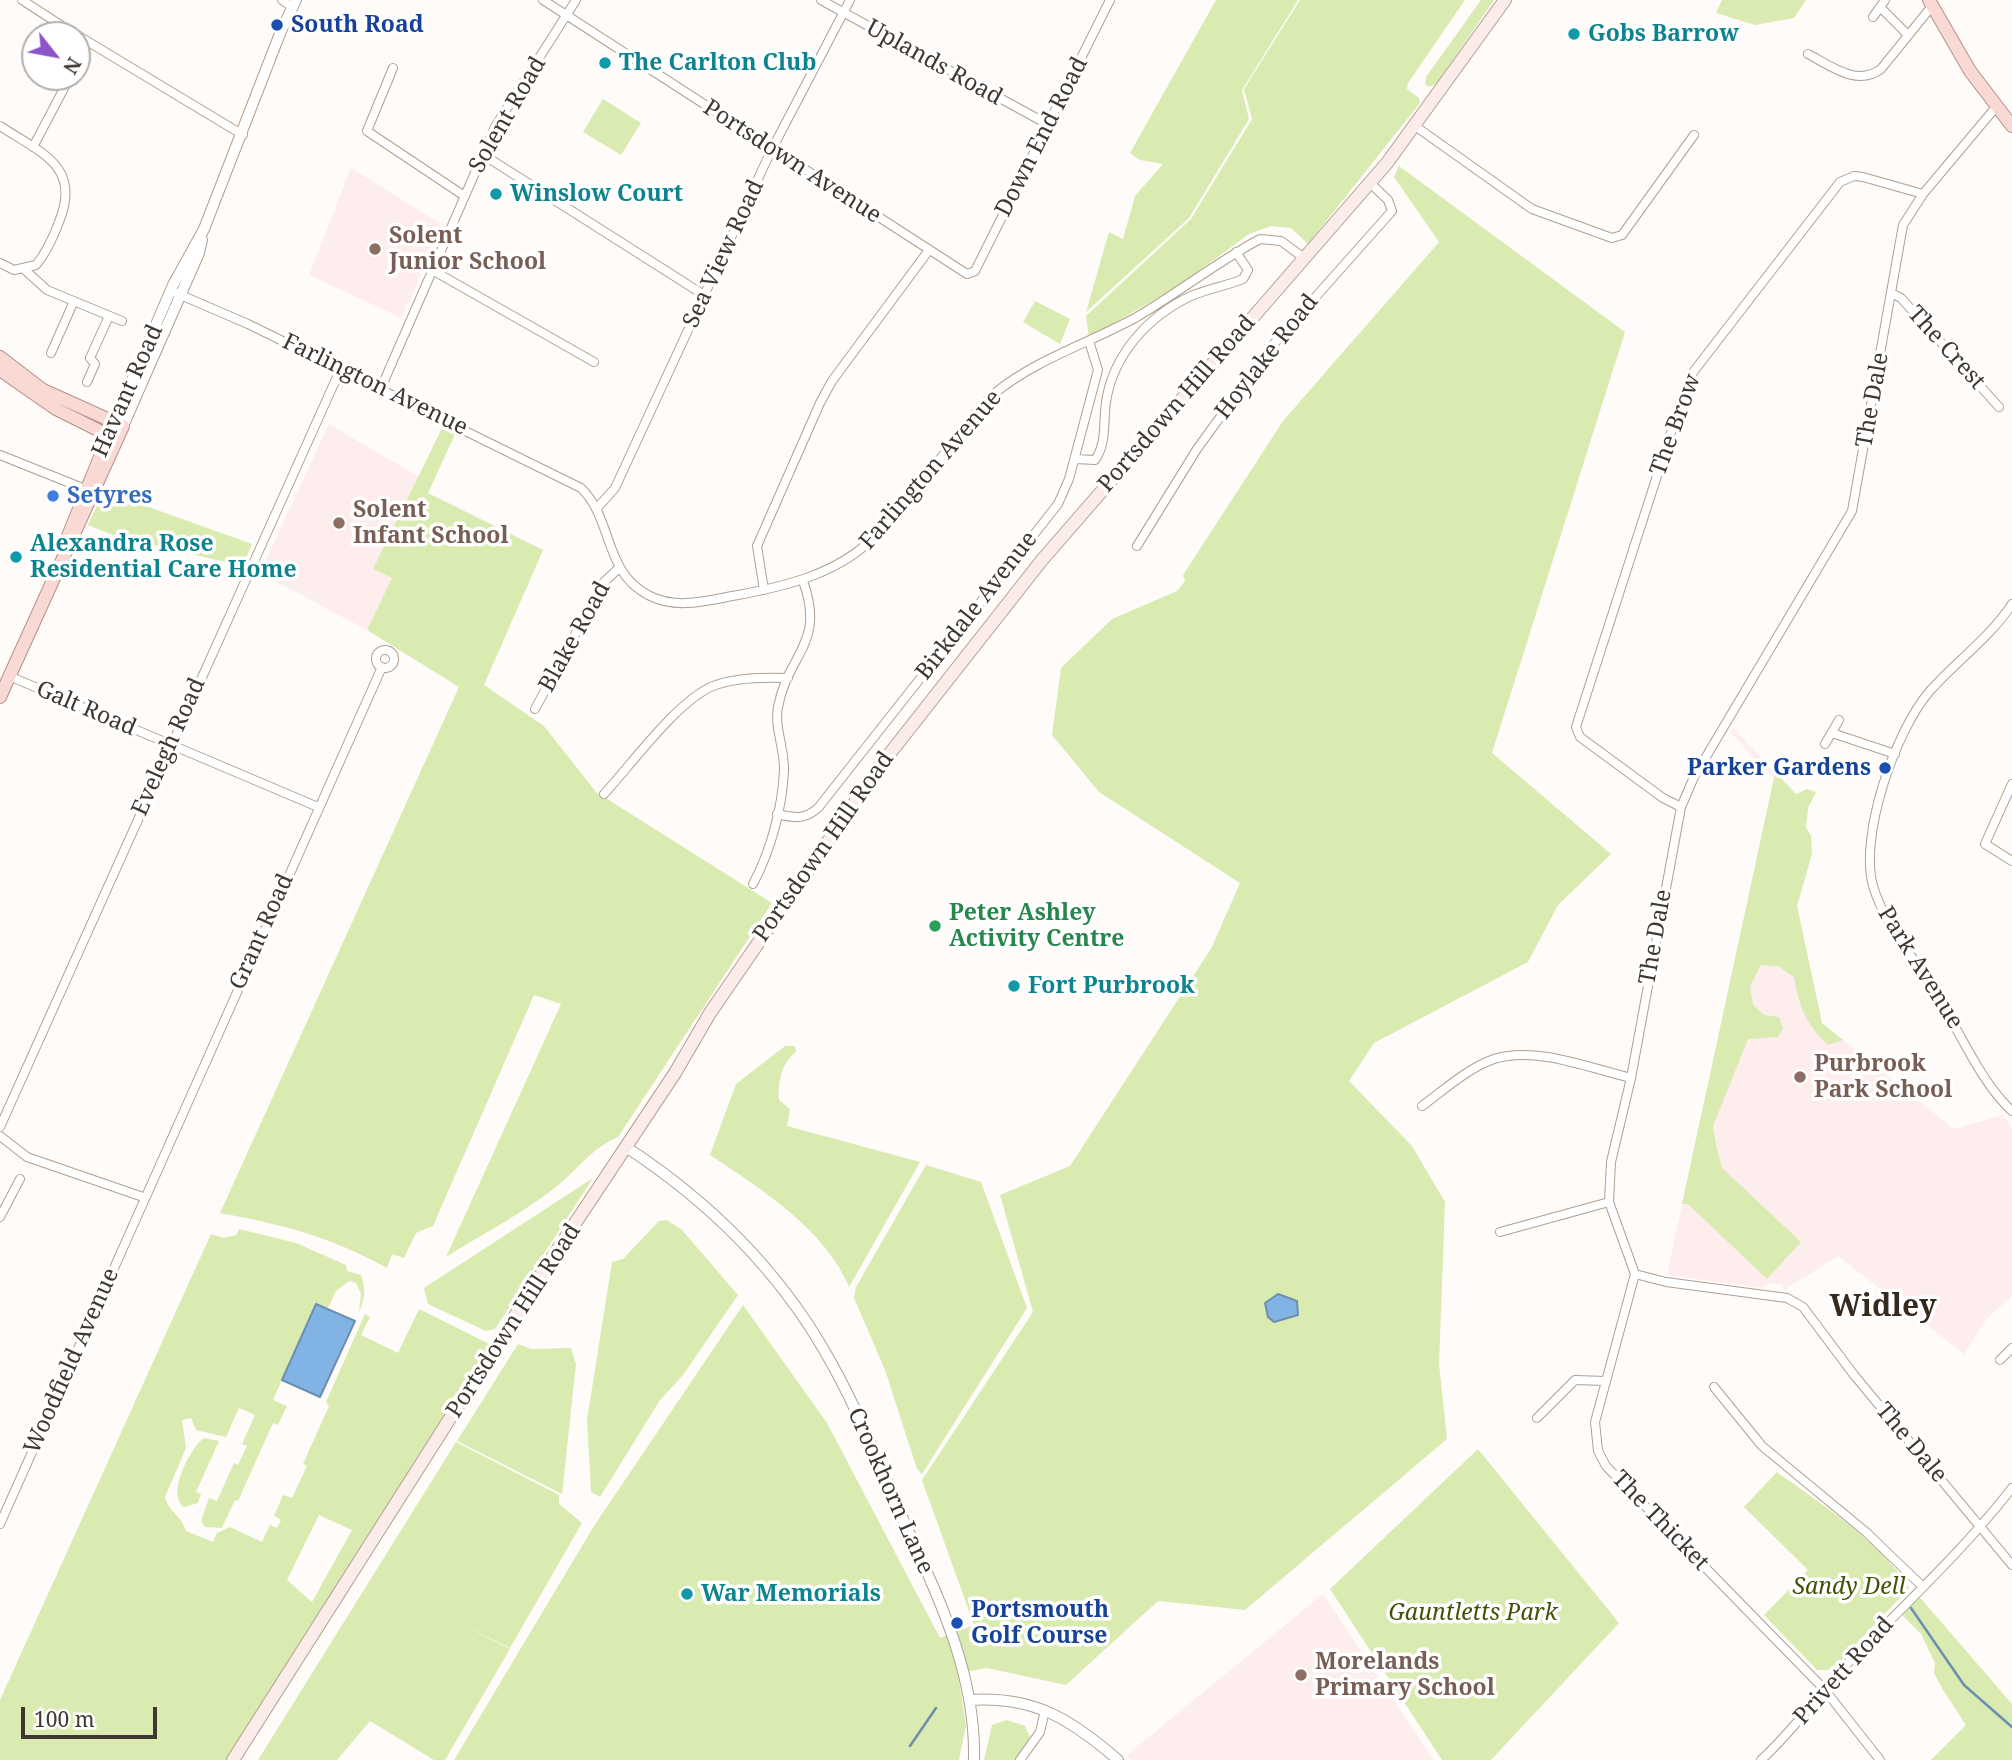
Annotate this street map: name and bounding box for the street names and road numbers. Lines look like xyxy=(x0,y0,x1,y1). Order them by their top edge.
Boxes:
street label: Uplands Road xyxy=(861,14,1007,112)
street label: Solent Road xyxy=(464,52,552,178)
street label: Down End Road xyxy=(990,53,1094,221)
street label: Portsdown Avenue xyxy=(698,94,886,230)
street label: Sea View Road xyxy=(678,176,770,332)
street label: Hoylake Road xyxy=(1210,289,1324,425)
street label: The Crest xyxy=(1901,301,1991,395)
street label: Portsdown Hill Road xyxy=(1093,310,1261,498)
street label: Havant Road xyxy=(87,321,169,461)
street label: Farlington Avenue xyxy=(278,328,472,442)
street label: The Dale xyxy=(1851,350,1895,450)
street label: The Brow xyxy=(1645,370,1707,480)
street label: Farlington Avenue xyxy=(854,385,1008,555)
street label: Birkdale Avenue xyxy=(910,526,1044,686)
street label: Blake Road xyxy=(533,577,617,697)
street label: Evelegh Road xyxy=(126,674,212,820)
street label: Galt Road xyxy=(32,676,140,742)
street label: Portsdown Hill Road xyxy=(748,747,900,947)
street label: Grant Road xyxy=(224,870,300,994)
street label: The Dale xyxy=(1634,887,1678,987)
street label: Park Avenue xyxy=(1871,902,1969,1034)
street label: Portsdown Hill Road xyxy=(441,1219,587,1423)
street label: Woodfield Avenue xyxy=(19,1264,125,1458)
street label: The Dale xyxy=(1870,1397,1952,1489)
street label: Crookhorn Lane xyxy=(841,1404,939,1578)
street label: The Thicket xyxy=(1606,1465,1714,1577)
street label: Privett Road xyxy=(1788,1611,1900,1731)

